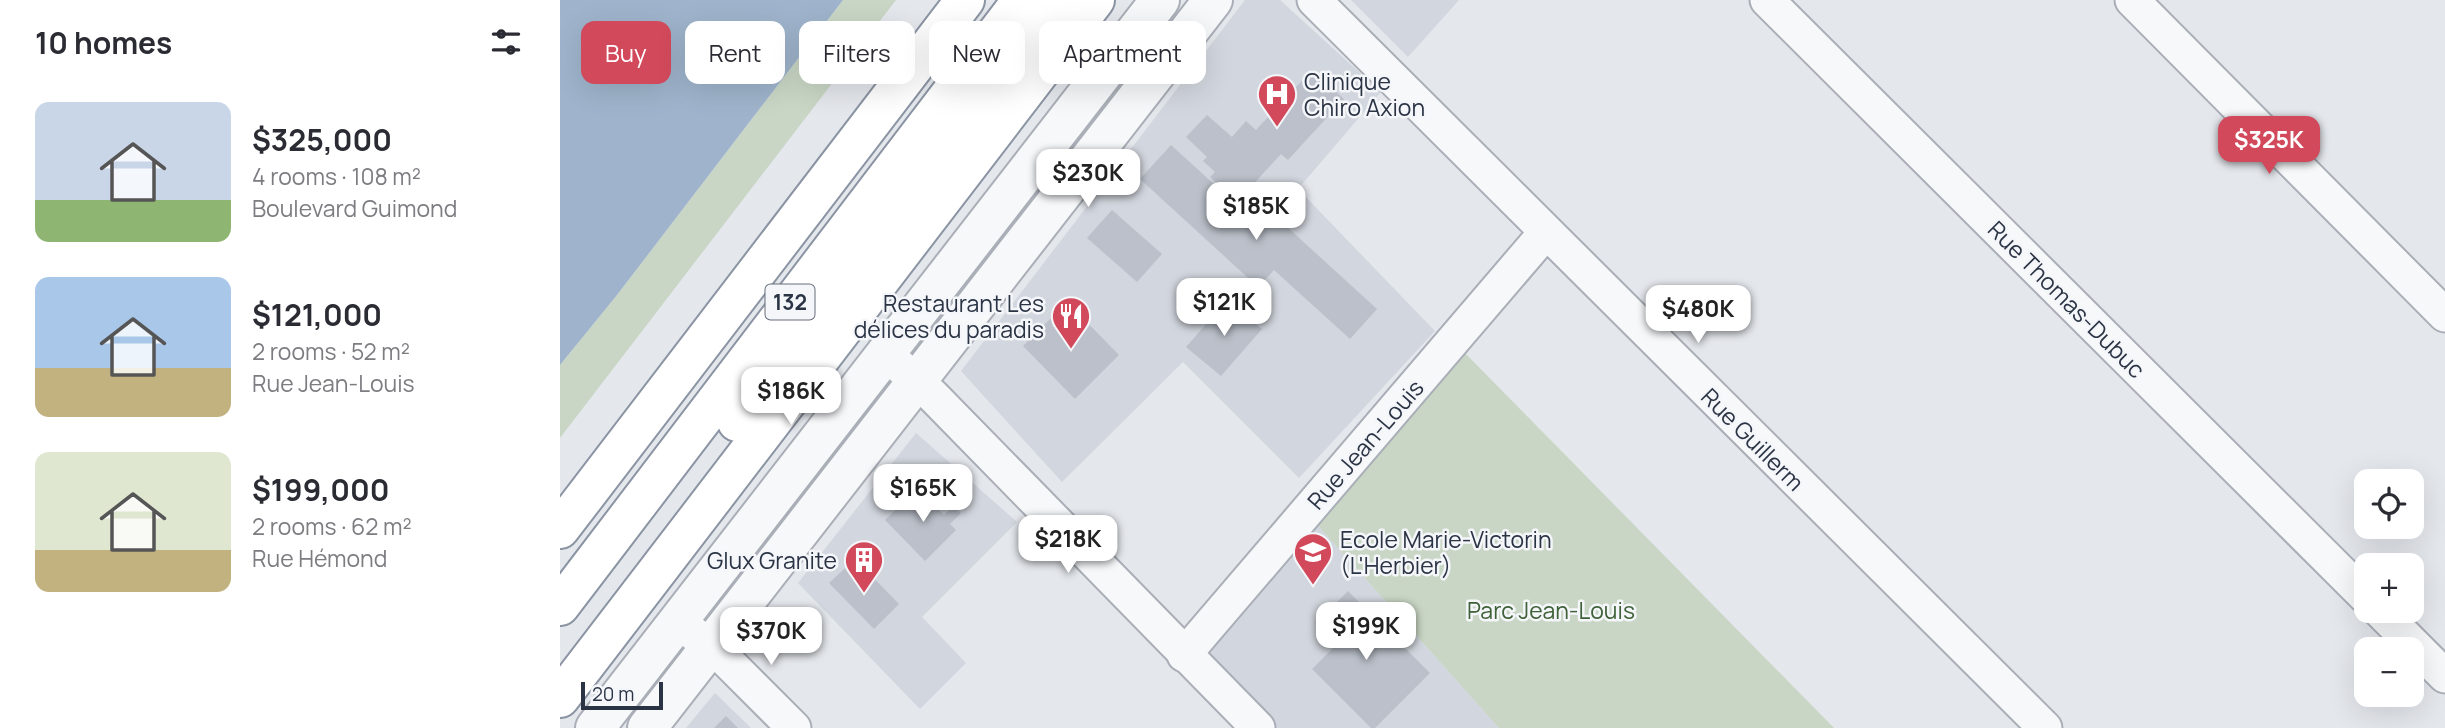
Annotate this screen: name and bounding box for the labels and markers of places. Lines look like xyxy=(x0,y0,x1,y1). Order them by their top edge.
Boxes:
place label: Clinique Chiro Axion xyxy=(1304,65,1425,123)
hospital icon: Clinique Chiro Axion xyxy=(1256,73,1298,128)
pin: $325K xyxy=(2220,116,2318,176)
pin: $230K xyxy=(1039,150,1137,209)
pin: $185K xyxy=(1207,182,1305,242)
pin: $121K xyxy=(1175,278,1273,338)
pin: $480K xyxy=(1649,286,1747,345)
place label: Restaurant Les délices du paradis xyxy=(854,287,1044,345)
restaurant icon: Restaurant Les délices du paradis xyxy=(1050,295,1092,350)
pin: $186K xyxy=(742,368,840,427)
pin: $165K xyxy=(874,464,972,524)
pin: $218K xyxy=(1019,516,1117,575)
place label: Ecole Marie-Victorin (L'Herbier) xyxy=(1340,523,1552,581)
school or university icon: Ecole Marie-Victorin (L'Herbier) xyxy=(1292,531,1334,586)
building icon: Glux Granite xyxy=(843,539,885,594)
place label: Glux Granite xyxy=(707,544,837,576)
pin: $199K xyxy=(1317,602,1415,662)
pin: $370K xyxy=(722,608,820,667)

